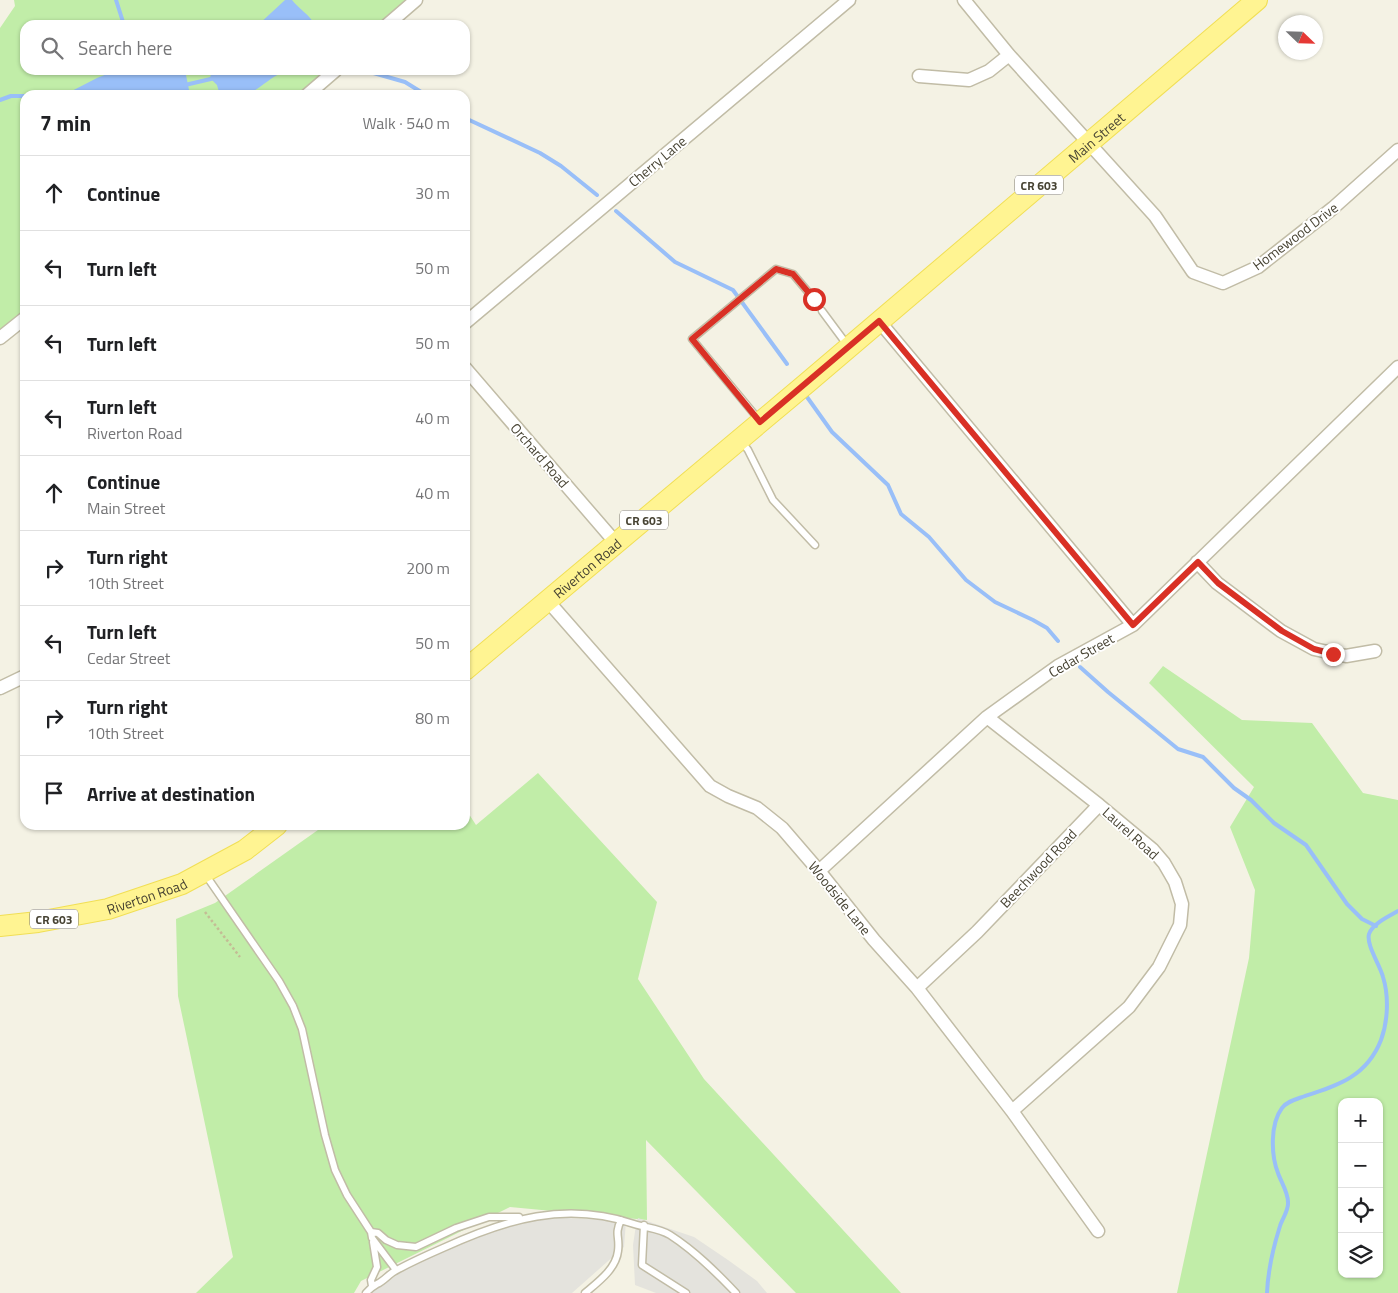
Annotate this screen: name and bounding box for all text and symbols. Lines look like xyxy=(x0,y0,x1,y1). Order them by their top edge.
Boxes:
north arrow xyxy=(1278,15,1323,60)
search box xyxy=(20,20,470,75)
text: Search here xyxy=(78,33,172,62)
icon: search xyxy=(38,34,66,62)
text: 7 min xyxy=(40,107,91,139)
street label: Main Street xyxy=(1063,107,1129,167)
text: Walk · 540 m xyxy=(362,111,450,135)
street label: Cherry Lane xyxy=(623,130,691,192)
road number: CR 603 xyxy=(1015,176,1063,194)
icon: ahead xyxy=(40,179,68,207)
text: Continue xyxy=(87,179,160,208)
text: 30 m xyxy=(415,181,450,205)
street label: Homewood Drive xyxy=(1248,197,1342,275)
icon: left xyxy=(40,254,68,282)
text: Turn left xyxy=(87,254,157,283)
text: 50 m xyxy=(415,256,450,280)
route start xyxy=(803,288,826,311)
icon: left xyxy=(40,329,68,357)
text: Turn left xyxy=(87,329,157,358)
text: 50 m xyxy=(415,331,450,355)
text: Turn left xyxy=(87,392,157,421)
icon: left xyxy=(40,404,68,432)
text: 40 m xyxy=(415,406,450,430)
street label: Orchard Road xyxy=(506,418,574,492)
text: Riverton Road xyxy=(87,421,182,445)
text: Continue xyxy=(87,467,160,496)
icon: ahead xyxy=(40,479,68,507)
text: 40 m xyxy=(415,481,450,505)
text: Main Street xyxy=(87,496,165,520)
road number: CR 603 xyxy=(620,510,668,530)
street label: Riverton Road xyxy=(548,533,626,603)
text: Turn right xyxy=(87,542,168,571)
icon: right xyxy=(40,554,68,582)
text: 200 m xyxy=(406,556,450,580)
text: 10th Street xyxy=(87,571,164,595)
text: Turn left xyxy=(87,617,157,646)
street label: Cedar Street xyxy=(1044,628,1118,682)
icon: left xyxy=(40,629,68,657)
text: 50 m xyxy=(415,631,450,655)
route end xyxy=(1322,643,1345,666)
text: Cedar Street xyxy=(87,646,170,670)
text: Turn right xyxy=(87,692,168,721)
icon: right xyxy=(40,704,68,732)
text: 80 m xyxy=(415,706,450,730)
text: 10th Street xyxy=(87,721,164,745)
icon: arrive xyxy=(40,779,68,807)
text: Arrive at destination xyxy=(87,779,255,808)
street label: Laurel Road xyxy=(1098,802,1164,864)
street label: Beechwood Road xyxy=(995,824,1081,912)
street label: Woodside Lane xyxy=(804,857,876,939)
street label: Riverton Road xyxy=(104,873,191,919)
road number: CR 603 xyxy=(30,910,78,929)
map controls xyxy=(1338,1098,1383,1278)
button: + xyxy=(1338,1098,1383,1143)
button: − xyxy=(1338,1143,1383,1188)
button: locate xyxy=(1338,1188,1383,1233)
button: layers xyxy=(1338,1233,1383,1278)

